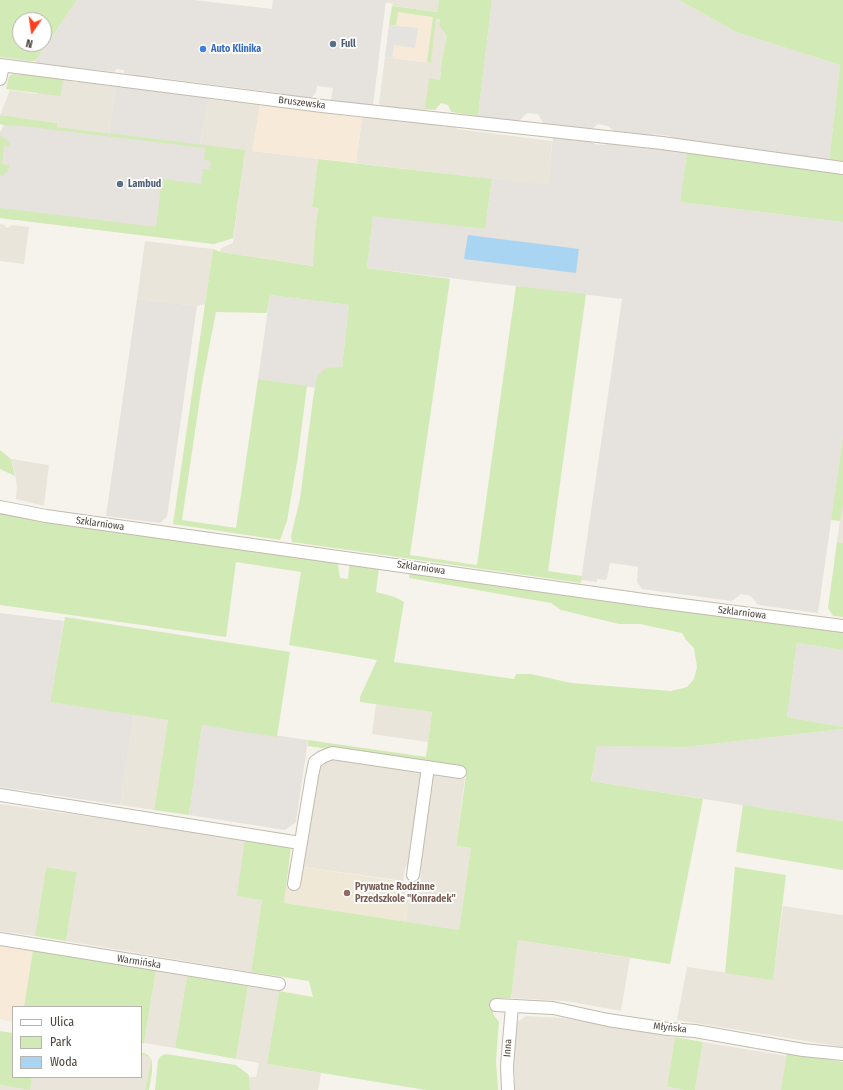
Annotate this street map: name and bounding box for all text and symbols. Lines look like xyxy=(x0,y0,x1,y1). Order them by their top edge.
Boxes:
north arrow xyxy=(12,12,52,52)
text: N xyxy=(25,36,34,50)
place label: Full xyxy=(341,38,356,50)
marker: Full xyxy=(328,39,338,49)
place label: Auto Klinika xyxy=(211,43,261,55)
marker: Auto Klinika xyxy=(198,44,208,54)
street label: Bruszewska xyxy=(278,94,326,112)
place label: Lambud xyxy=(128,178,161,190)
marker: Lambud xyxy=(115,179,125,189)
street label: Szklarniowa xyxy=(75,515,125,533)
street label: Szklarniowa xyxy=(396,559,446,577)
street label: Szklarniowa xyxy=(717,604,767,622)
place label: Prywatne Rodzinne Przedszkole "Konradek" xyxy=(355,881,456,904)
marker: Prywatne Rodzinne Przedszkole "Konradek" xyxy=(342,888,352,898)
street label: Warmińska xyxy=(116,953,162,971)
legend xyxy=(12,1006,142,1078)
text: Ulica xyxy=(50,1015,74,1029)
street label: Młyńska xyxy=(653,1020,687,1036)
text: Park xyxy=(50,1035,71,1049)
street label: Inna xyxy=(501,1039,515,1057)
text: Woda xyxy=(50,1055,78,1069)

